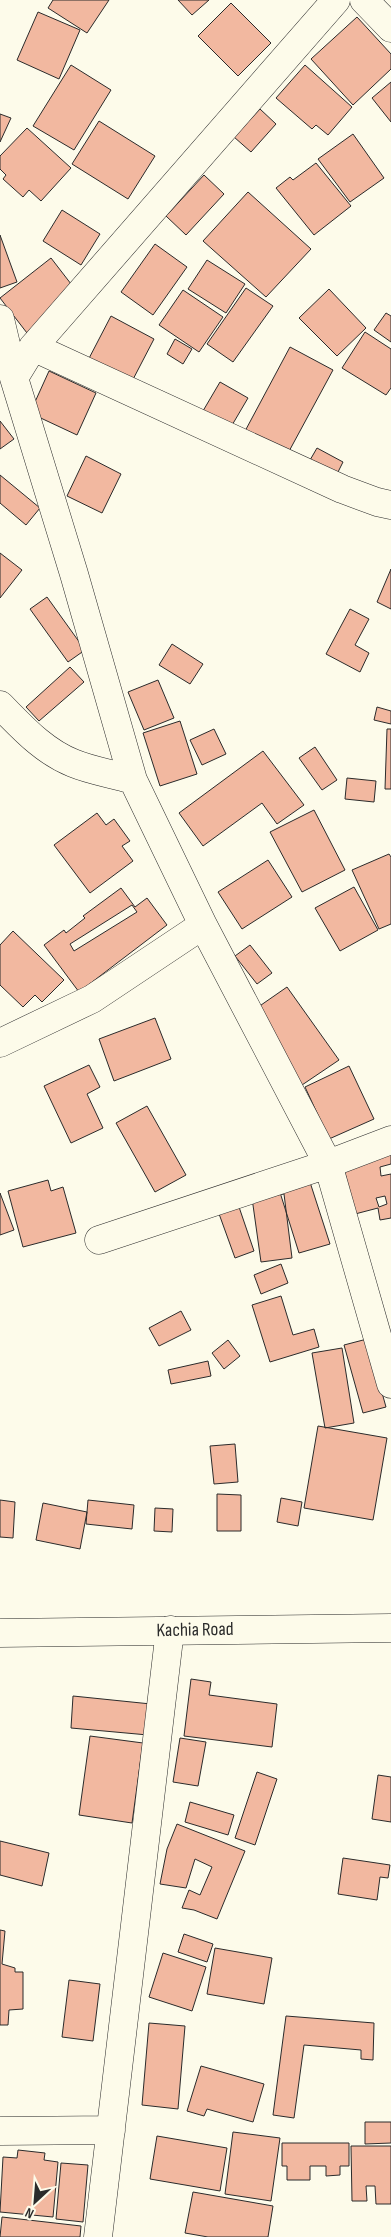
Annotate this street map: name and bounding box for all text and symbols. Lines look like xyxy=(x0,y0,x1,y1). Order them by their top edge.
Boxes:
street label: Kachia Road xyxy=(156,1618,234,1642)
north arrow xyxy=(10,2177,60,2227)
text: N xyxy=(22,2204,37,2223)

